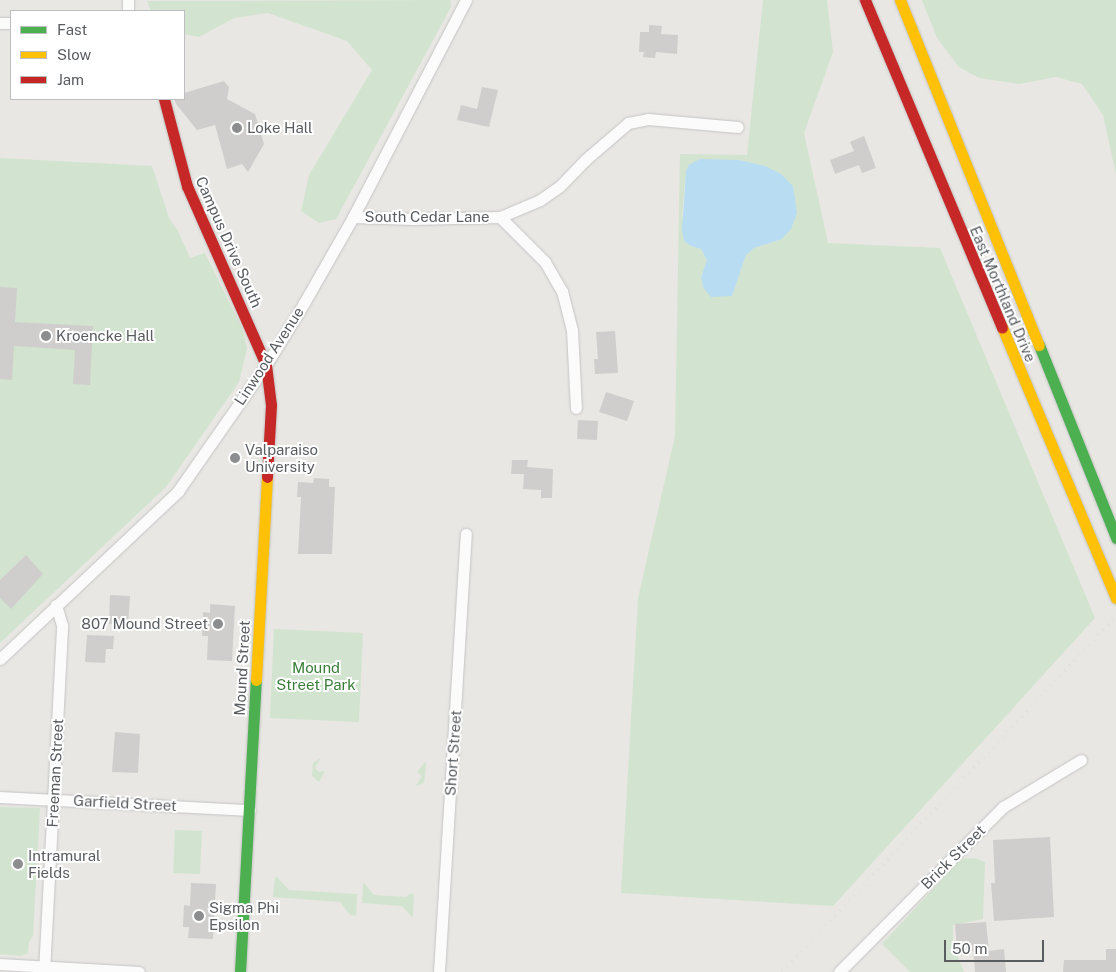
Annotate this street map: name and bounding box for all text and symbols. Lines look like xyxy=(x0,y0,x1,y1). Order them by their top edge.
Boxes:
legend xyxy=(10,10,185,100)
text: Fast xyxy=(57,21,87,38)
text: Slow xyxy=(57,46,91,63)
text: Jam xyxy=(57,71,84,88)
place label: Loke Hall xyxy=(247,119,313,137)
marker: Loke Hall xyxy=(231,122,243,134)
street label: Campus Drive South xyxy=(192,174,266,310)
street label: South Cedar Lane xyxy=(365,208,489,226)
street label: East Morthland Drive xyxy=(966,223,1040,365)
street label: Linwood Avenue xyxy=(231,304,307,408)
place label: Kroencke Hall xyxy=(56,327,154,345)
marker: Kroencke Hall xyxy=(40,330,52,342)
place label: Valparaiso University xyxy=(245,440,318,475)
marker: Valparaiso University xyxy=(229,452,241,464)
place label: 807 Mound Street xyxy=(81,615,208,633)
marker: 807 Mound Street xyxy=(212,618,224,630)
street label: Mound Street xyxy=(231,620,253,716)
park label: Mound Street Park xyxy=(276,658,356,693)
street label: Short Street xyxy=(441,709,465,797)
street label: Freeman Street xyxy=(43,718,67,828)
street label: Garfield Street xyxy=(73,791,177,815)
street label: Brick Street xyxy=(917,821,989,893)
place label: Intramural Fields xyxy=(28,846,101,881)
marker: Intramural Fields xyxy=(12,858,24,870)
place label: Sigma Phi Epsilon xyxy=(209,898,279,933)
marker: Sigma Phi Epsilon xyxy=(193,910,205,922)
scale bar xyxy=(946,930,1046,962)
text: 50 m xyxy=(952,940,987,957)

